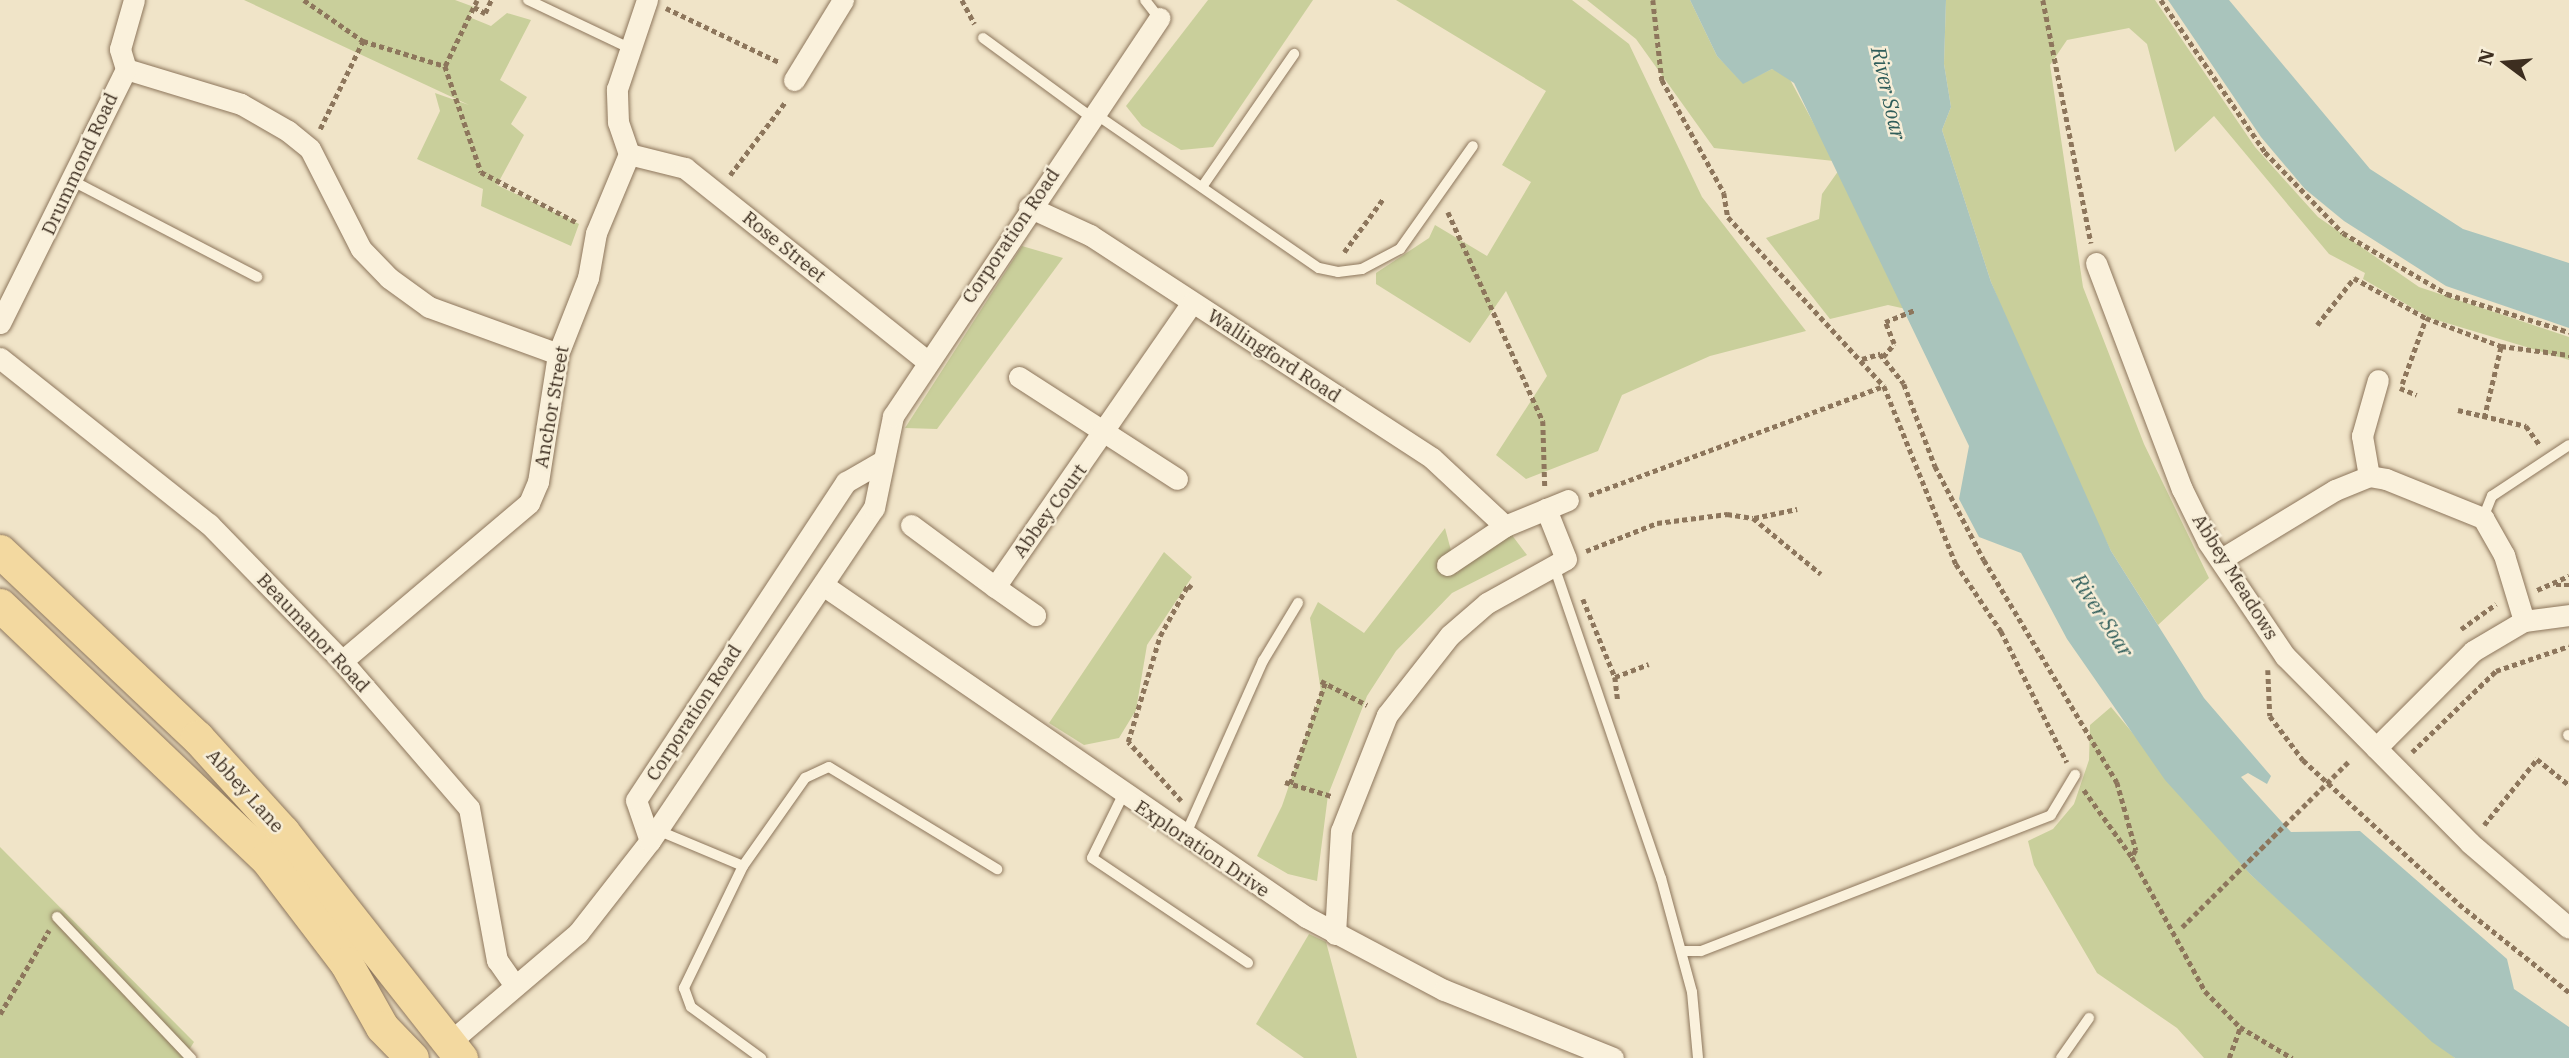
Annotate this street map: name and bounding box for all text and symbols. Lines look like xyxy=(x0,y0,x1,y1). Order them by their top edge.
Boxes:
north arrow xyxy=(2471,28,2541,98)
water label: River Soar xyxy=(1866,44,1912,142)
text: N xyxy=(2472,47,2499,68)
street label: Drummond Road xyxy=(37,89,123,239)
street label: Corporation Road xyxy=(957,164,1065,308)
street label: Rose Street xyxy=(738,207,830,287)
street label: Wallingford Road xyxy=(1203,304,1345,408)
street label: Anchor Street xyxy=(530,344,574,470)
street label: Abbey Court xyxy=(1008,460,1092,562)
street label: Abbey Meadows xyxy=(2187,510,2283,644)
street label: Beaumanor Road xyxy=(252,569,374,697)
water label: River Soar xyxy=(2067,569,2139,661)
street label: Corporation Road xyxy=(641,641,747,785)
street label: Abbey Lane xyxy=(202,745,288,837)
street label: Exploration Drive xyxy=(1130,796,1274,902)

